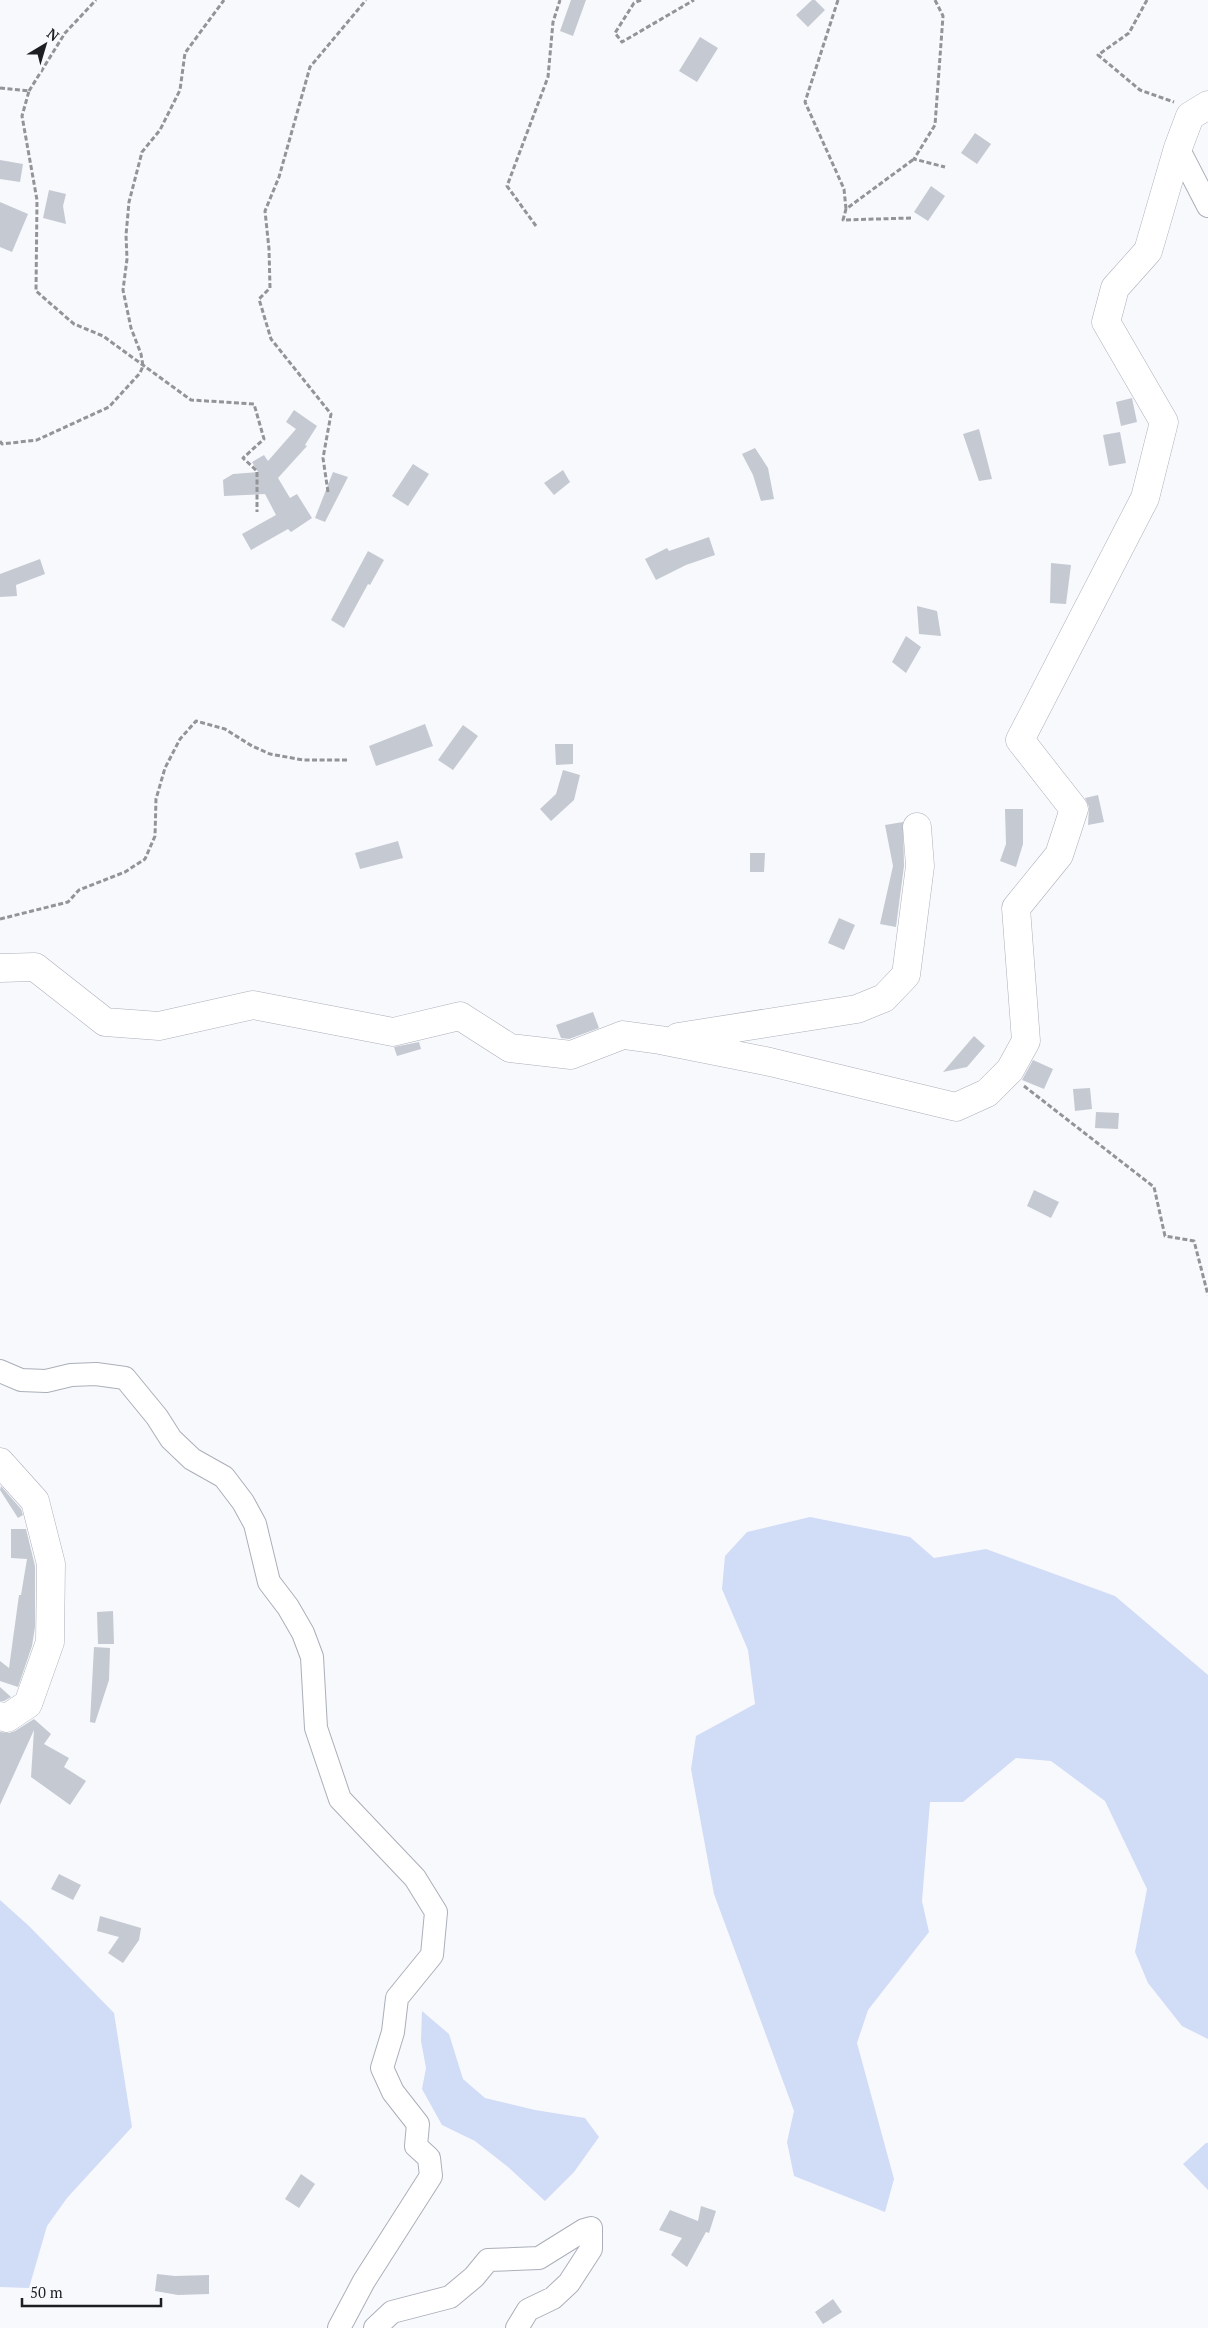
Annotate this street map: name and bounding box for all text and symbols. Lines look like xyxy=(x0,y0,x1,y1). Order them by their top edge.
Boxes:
north arrow xyxy=(20,20,70,70)
text: N xyxy=(43,24,64,45)
scale bar xyxy=(22,2276,161,2308)
text: 50 m xyxy=(30,2282,63,2302)

